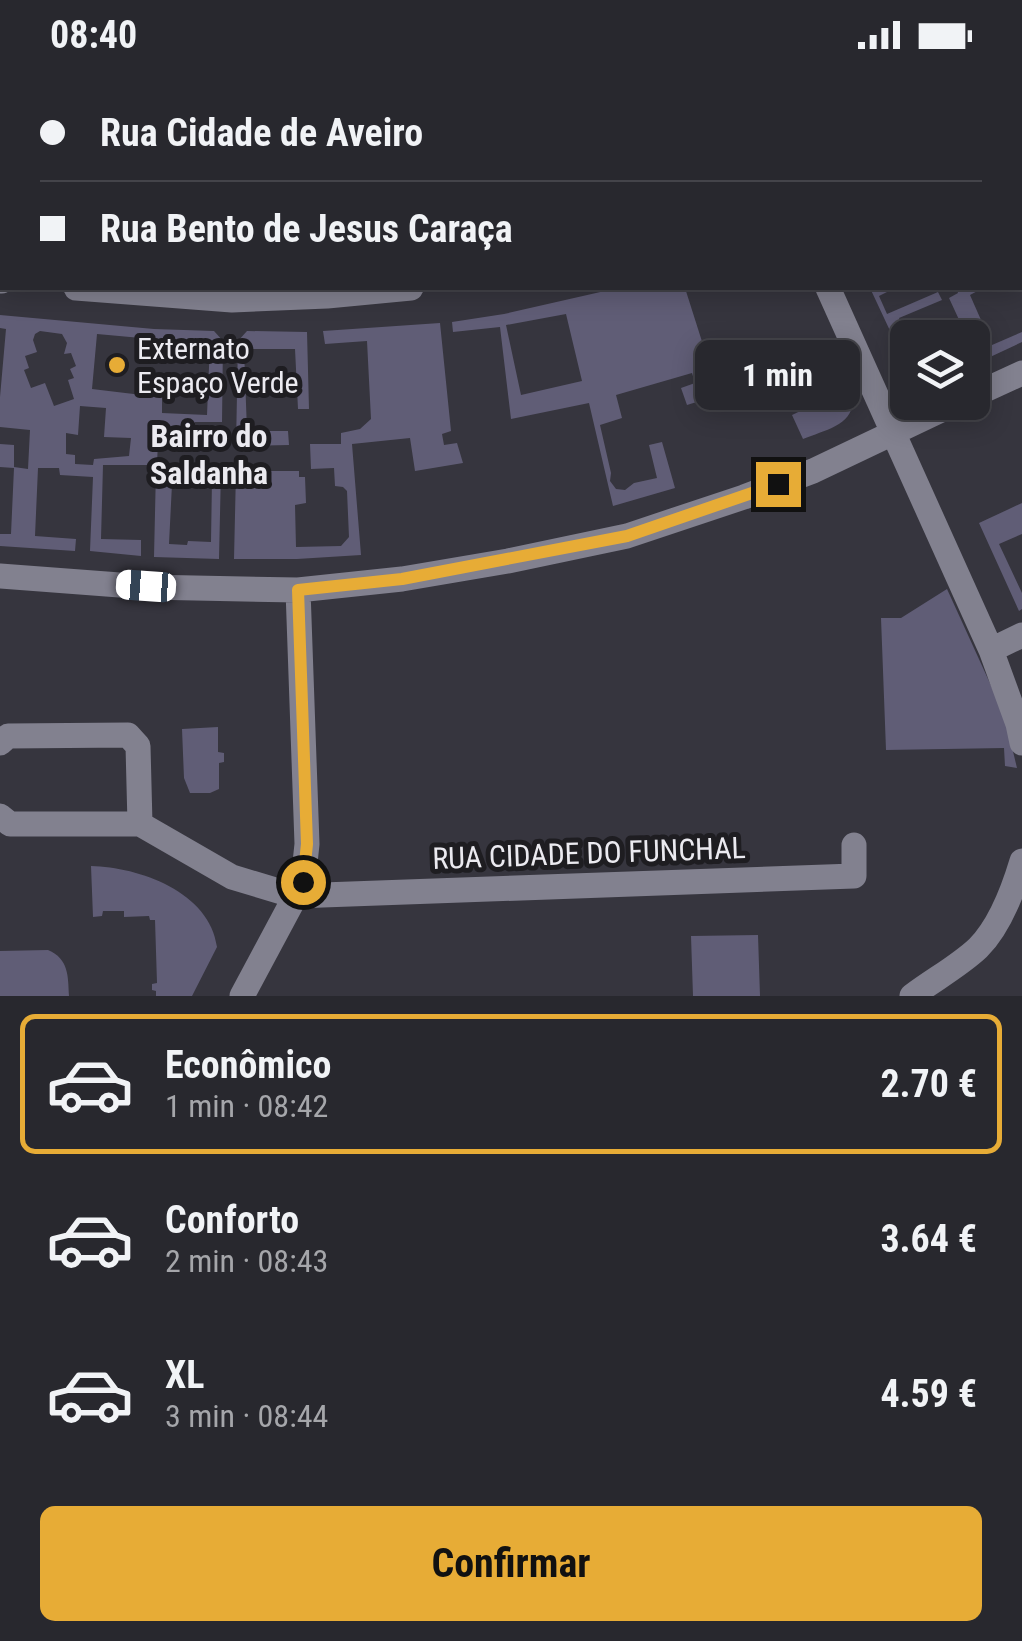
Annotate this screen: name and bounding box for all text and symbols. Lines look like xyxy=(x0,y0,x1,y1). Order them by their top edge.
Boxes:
text: 08:40 xyxy=(50,13,137,57)
text: Rua Cidade de Aveiro xyxy=(100,111,423,155)
text: Rua Bento de Jesus Caraça xyxy=(100,207,513,251)
map controls xyxy=(890,320,990,420)
button: layers xyxy=(890,320,990,420)
place label: Externato Espaço Verde xyxy=(137,331,299,400)
callout: 1 min xyxy=(696,339,860,409)
marker: Externato Espaço Verde xyxy=(106,354,128,376)
text: 1 min xyxy=(742,356,813,394)
district label: Bairro do Saldanha xyxy=(150,417,268,492)
route end xyxy=(756,462,801,507)
car xyxy=(115,569,177,603)
street label: RUA CIDADE DO FUNCHAL xyxy=(432,830,746,876)
route start xyxy=(281,860,326,905)
icon: car xyxy=(45,1039,135,1129)
text: Econômico xyxy=(165,1043,331,1087)
text: 2.70 € xyxy=(880,1062,977,1106)
text: 1 min · 08:42 xyxy=(165,1087,328,1125)
icon: car xyxy=(45,1194,135,1284)
text: Conforto xyxy=(165,1198,299,1242)
text: 3.64 € xyxy=(880,1217,977,1261)
text: 2 min · 08:43 xyxy=(165,1242,328,1280)
icon: car xyxy=(45,1349,135,1439)
text: XL xyxy=(165,1353,204,1397)
text: 4.59 € xyxy=(880,1372,977,1416)
text: 3 min · 08:44 xyxy=(165,1397,328,1435)
button: Confirmar xyxy=(40,1506,982,1621)

